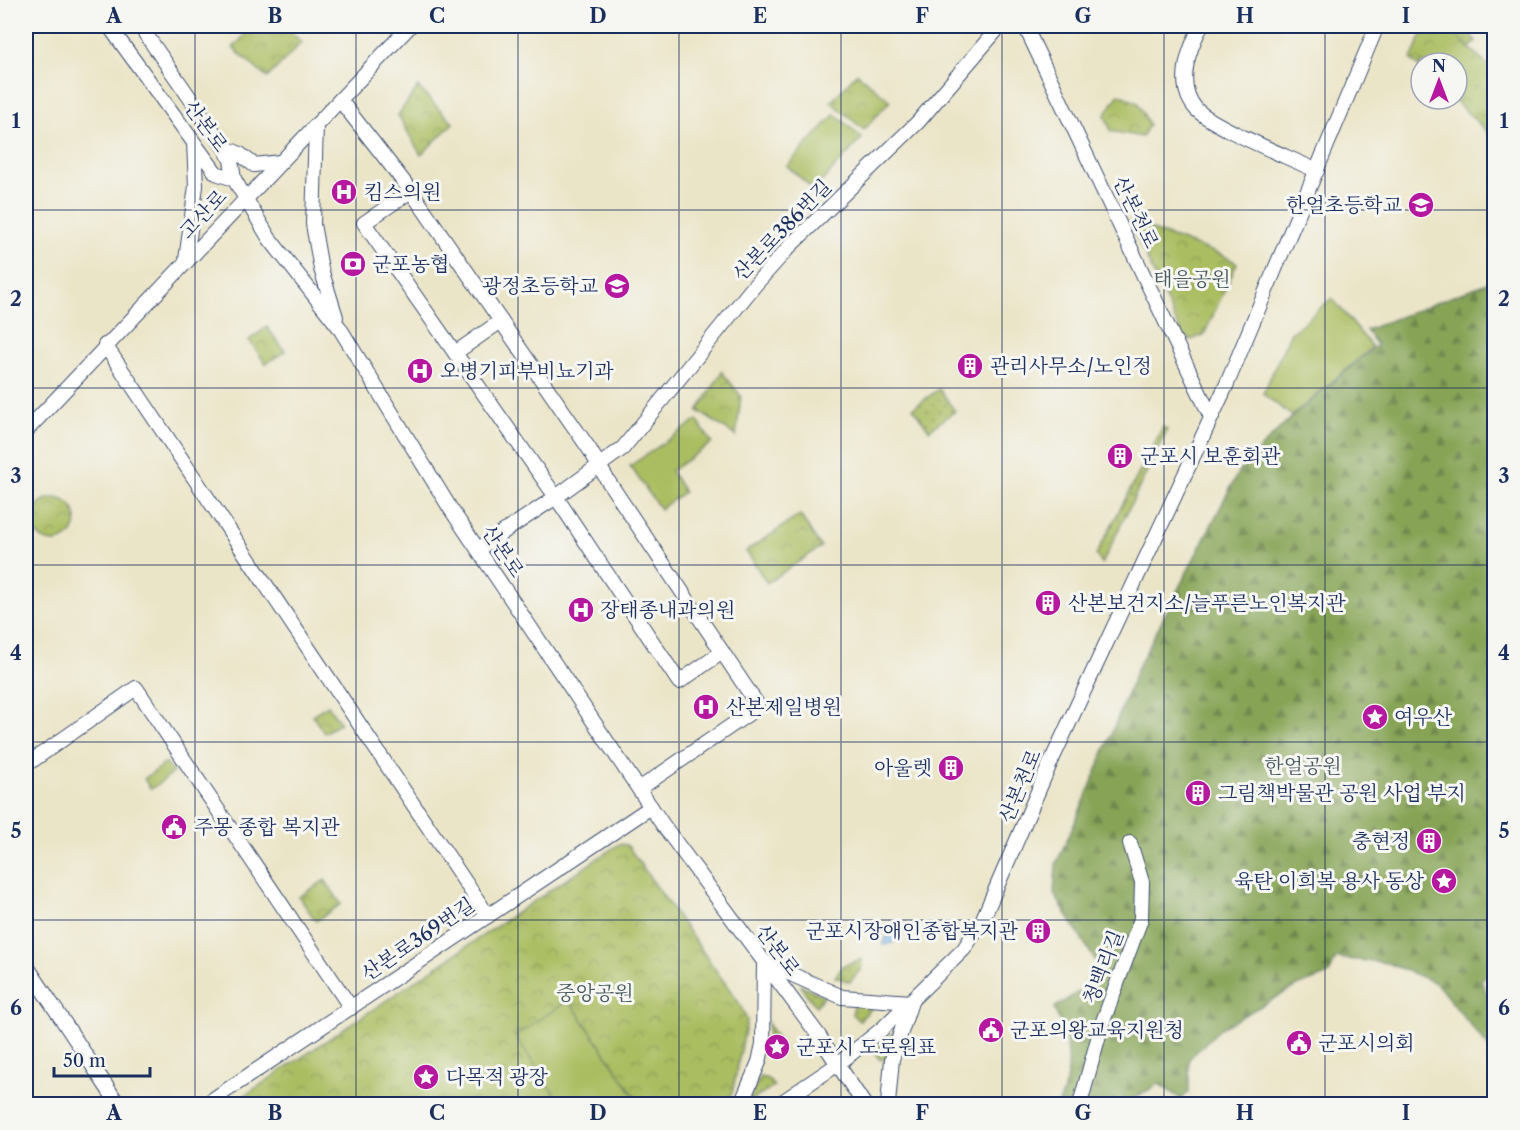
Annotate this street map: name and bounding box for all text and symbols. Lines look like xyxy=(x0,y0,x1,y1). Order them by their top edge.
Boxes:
text: A xyxy=(105,4,122,28)
text: B xyxy=(268,4,283,28)
text: C xyxy=(429,4,445,28)
text: D xyxy=(589,4,607,28)
text: E xyxy=(753,4,767,28)
text: F xyxy=(915,4,929,28)
text: G xyxy=(1075,4,1092,28)
text: H xyxy=(1236,4,1254,28)
text: I xyxy=(1402,4,1410,28)
north arrow xyxy=(1409,51,1469,111)
text: N xyxy=(1432,56,1446,76)
street label: 산본로 xyxy=(179,95,233,157)
text: 1 xyxy=(12,109,21,133)
text: 1 xyxy=(1500,109,1509,133)
street label: 산본천로 xyxy=(1108,172,1164,252)
street label: 산본로386번길 xyxy=(728,174,836,286)
hospital icon: 킴스의원 xyxy=(329,177,359,207)
place label: 킴스의원 xyxy=(364,180,441,204)
street label: 고산로 xyxy=(174,185,232,243)
school or university icon: 한얼초등학교 xyxy=(1406,190,1436,220)
place label: 한얼초등학교 xyxy=(1286,193,1403,217)
bank icon: 군포농협 xyxy=(338,249,368,279)
place label: 군포농협 xyxy=(372,252,449,276)
park label: 태을공원 xyxy=(1153,267,1231,291)
school or university icon: 광정초등학교 xyxy=(602,271,632,301)
place label: 광정초등학교 xyxy=(482,274,599,298)
text: 2 xyxy=(10,287,22,311)
text: 2 xyxy=(1498,287,1510,311)
building icon: 관리사무소/노인정 xyxy=(955,351,985,381)
place label: 관리사무소/노인정 xyxy=(990,354,1152,378)
hospital icon: 오병기피부비뇨기과 xyxy=(405,356,435,386)
place label: 오병기피부비뇨기과 xyxy=(440,359,615,383)
building icon: 군포시 보훈회관 xyxy=(1105,441,1135,471)
place label: 군포시 보훈회관 xyxy=(1140,444,1281,468)
text: 3 xyxy=(10,464,22,488)
text: 3 xyxy=(1498,464,1510,488)
street label: 산본로 xyxy=(477,520,529,582)
building icon: 산본보건지소/늘푸른노인복지관 xyxy=(1033,588,1063,618)
place label: 산본보건지소/늘푸른노인복지관 xyxy=(1068,591,1346,615)
hospital icon: 장태종내과의원 xyxy=(566,595,596,625)
place label: 장태종내과의원 xyxy=(600,598,735,622)
text: 4 xyxy=(10,641,22,665)
text: 4 xyxy=(1498,641,1510,665)
hospital icon: 산본제일병원 xyxy=(691,692,721,722)
place label: 산본제일병원 xyxy=(726,695,842,719)
place icon: 여우산 xyxy=(1360,702,1390,732)
place label: 여우산 xyxy=(1394,705,1453,729)
street label: 산본천로 xyxy=(994,746,1046,826)
building icon: 아울렛 xyxy=(936,753,966,783)
park label: 한얼공원 xyxy=(1264,754,1342,778)
place label: 아울렛 xyxy=(874,756,932,780)
building icon: 그림책박물관 공원 사업 부지 xyxy=(1183,778,1213,808)
place label: 그림책박물관 공원 사업 부지 xyxy=(1218,781,1466,805)
public building icon: 주몽 종합 복지관 xyxy=(159,812,189,842)
place label: 주몽 종합 복지관 xyxy=(194,815,341,839)
text: 5 xyxy=(10,819,22,843)
text: 5 xyxy=(1498,819,1510,843)
building icon: 충현정 xyxy=(1414,826,1444,856)
place label: 충현정 xyxy=(1352,829,1410,853)
place icon: 육탄 이희복 용사 동상 xyxy=(1429,866,1459,896)
place label: 육탄 이희복 용사 동상 xyxy=(1234,869,1425,893)
street label: 산본로369번길 xyxy=(357,892,479,986)
building icon: 군포시장애인종합복지관 xyxy=(1023,916,1053,946)
place label: 군포시장애인종합복지관 xyxy=(805,919,1019,943)
street label: 산본로 xyxy=(751,920,805,980)
street label: 청백리길 xyxy=(1078,927,1128,1007)
park label: 중앙공원 xyxy=(556,981,634,1005)
text: 6 xyxy=(10,996,22,1020)
text: 6 xyxy=(1498,996,1510,1020)
public building icon: 군포의왕교육지원청 xyxy=(976,1015,1006,1045)
place label: 군포의왕교육지원청 xyxy=(1010,1018,1184,1042)
public building icon: 군포시의회 xyxy=(1284,1028,1314,1058)
place label: 군포시의회 xyxy=(1318,1031,1415,1055)
place icon: 군포시 도로원표 xyxy=(762,1032,792,1062)
place label: 군포시 도로원표 xyxy=(796,1035,937,1059)
scale bar xyxy=(54,1040,150,1078)
text: 50 m xyxy=(63,1050,106,1072)
place icon: 다목적 광장 xyxy=(411,1062,441,1092)
place label: 다목적 광장 xyxy=(446,1065,549,1089)
text: A xyxy=(105,1101,122,1125)
text: B xyxy=(268,1101,283,1125)
text: C xyxy=(429,1101,445,1125)
text: D xyxy=(589,1101,607,1125)
text: E xyxy=(753,1101,767,1125)
text: F xyxy=(915,1101,929,1125)
text: G xyxy=(1075,1101,1092,1125)
text: H xyxy=(1236,1101,1254,1125)
text: I xyxy=(1402,1101,1410,1125)

